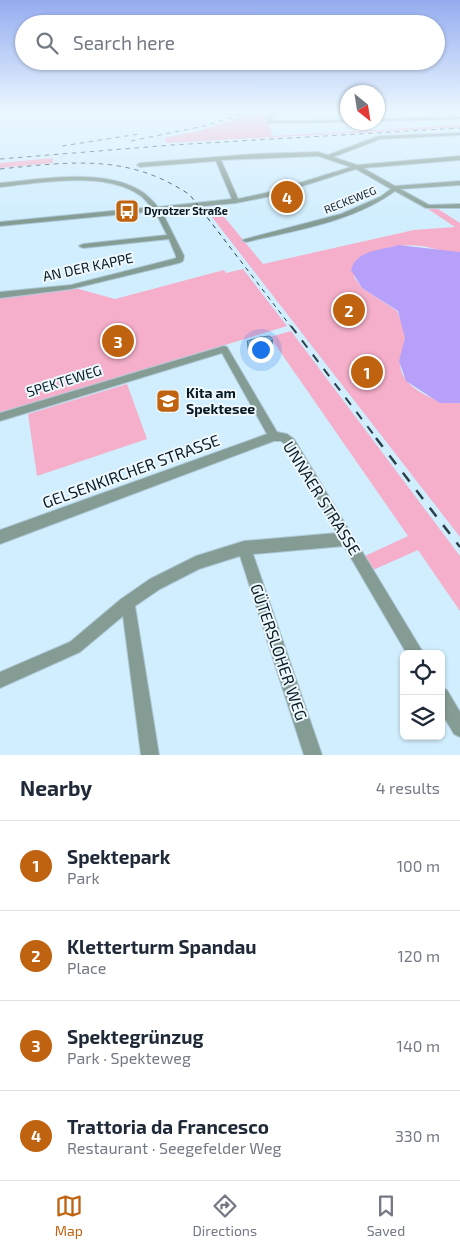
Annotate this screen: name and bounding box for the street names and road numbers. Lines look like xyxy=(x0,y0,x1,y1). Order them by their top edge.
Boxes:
street label: RECKEWEG xyxy=(322,183,378,216)
street label: AN DER KAPPE xyxy=(41,249,135,284)
street label: SPEKTEWEG xyxy=(24,361,104,400)
street label: GELSENKIRCHER STRASSE xyxy=(40,430,222,511)
street label: UNNAER STRASSE xyxy=(280,437,365,558)
street label: GÜTERSLOHER WEG xyxy=(247,581,312,723)

